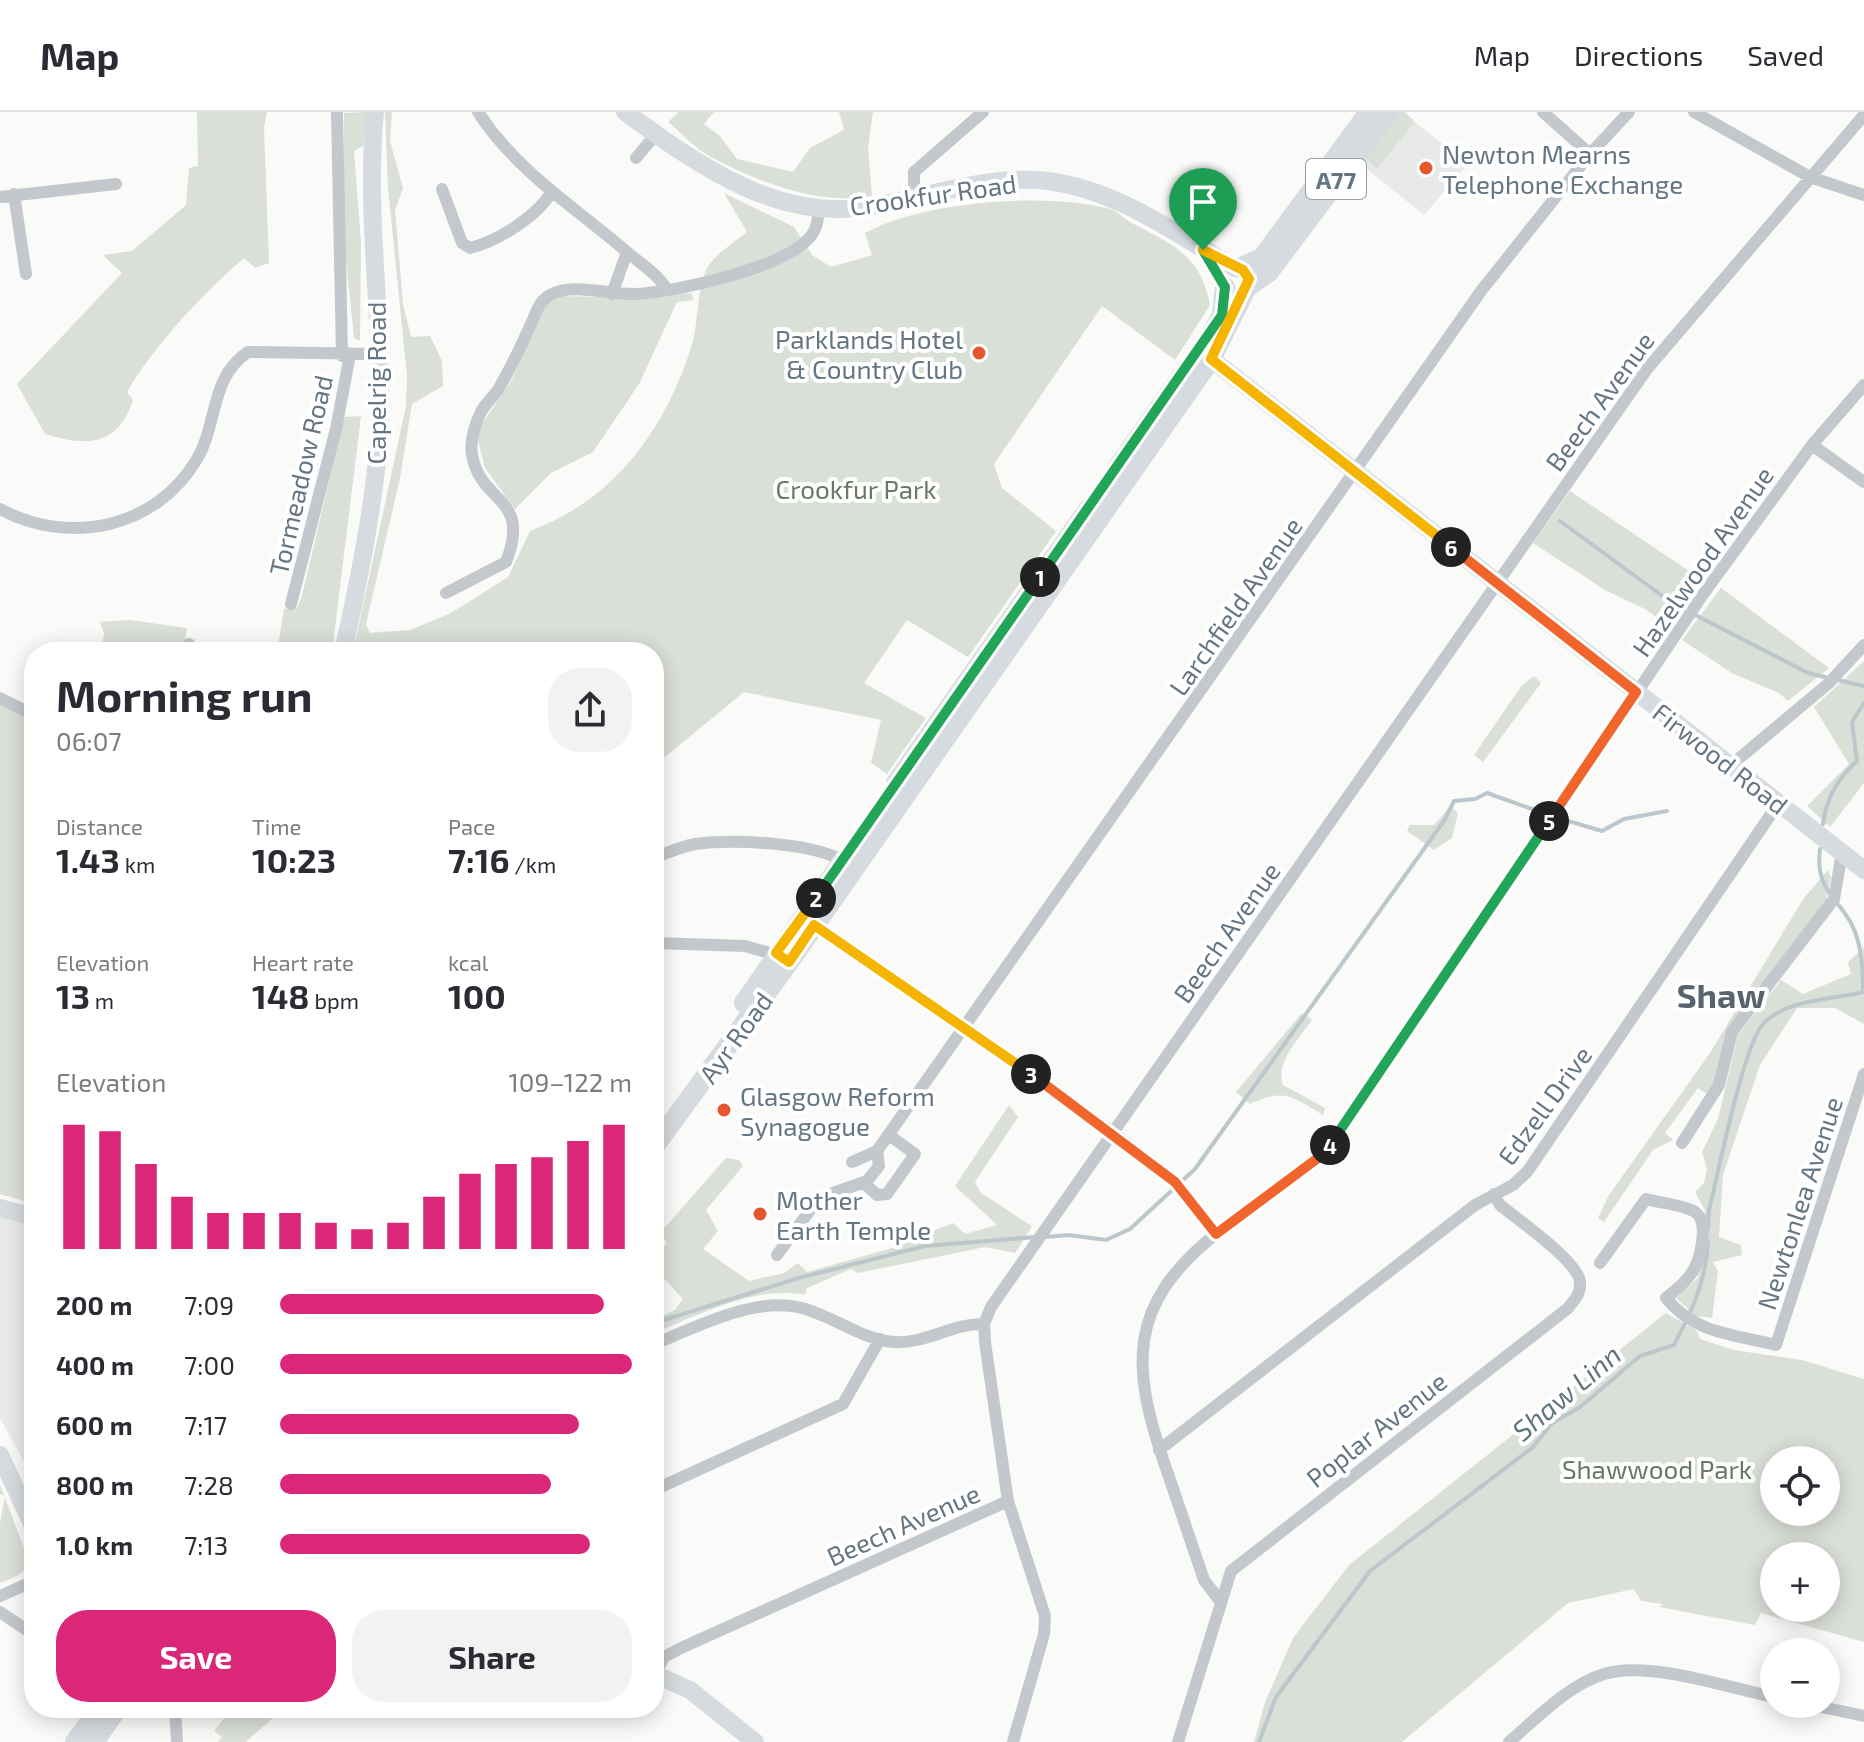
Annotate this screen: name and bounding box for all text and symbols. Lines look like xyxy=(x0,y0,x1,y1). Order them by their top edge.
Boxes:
text: Map xyxy=(40,32,119,78)
text: Map xyxy=(1474,38,1530,72)
text: Directions xyxy=(1574,38,1703,72)
text: Saved xyxy=(1747,38,1824,72)
place label: Newton Mearns Telephone Exchange xyxy=(1442,138,1683,199)
road number: A77 xyxy=(1306,159,1366,199)
marker: Newton Mearns Telephone Exchange xyxy=(1417,159,1435,177)
street label: Crookfur Road xyxy=(848,167,1018,221)
pin xyxy=(1169,168,1237,250)
icon: arrive xyxy=(1181,180,1225,224)
street label: Capelrig Road xyxy=(360,302,391,464)
place label: Parklands Hotel & Country Club xyxy=(775,323,963,384)
street label: Beech Avenue xyxy=(1538,325,1660,477)
marker: Parklands Hotel & Country Club xyxy=(970,344,988,362)
street label: Tormeadow Road xyxy=(262,372,338,578)
street label: Hazelwood Avenue xyxy=(1625,460,1779,662)
park label: Crookfur Park xyxy=(775,473,937,504)
street label: Larchfield Avenue xyxy=(1162,511,1308,701)
pin: 6 xyxy=(1431,527,1471,567)
text: 6 xyxy=(1445,534,1457,560)
pin: 1 xyxy=(1020,557,1060,597)
text: 1 xyxy=(1035,564,1045,590)
text: Morning run xyxy=(56,668,312,721)
button: share xyxy=(548,668,632,752)
street label: Firwood Road xyxy=(1647,696,1795,820)
text: 06:07 xyxy=(56,725,122,756)
pin: 5 xyxy=(1529,801,1569,841)
text: 5 xyxy=(1543,808,1555,834)
text: Distance xyxy=(56,813,143,839)
text: Time xyxy=(252,813,301,839)
text: Pace xyxy=(448,813,495,839)
text: 1.43 xyxy=(56,839,120,880)
text: 10:23 xyxy=(252,839,336,880)
text: 7:16 xyxy=(448,839,509,880)
text: km xyxy=(120,851,155,877)
text: /km xyxy=(509,851,556,877)
street label: Beech Avenue xyxy=(1166,856,1286,1008)
pin: 2 xyxy=(796,878,836,918)
text: 2 xyxy=(810,885,822,911)
text: Elevation xyxy=(56,949,149,975)
text: Heart rate xyxy=(252,949,354,975)
text: kcal xyxy=(448,949,488,975)
district label: Shaw xyxy=(1677,974,1765,1015)
text: 13 xyxy=(56,975,90,1016)
text: 148 xyxy=(252,975,310,1016)
text: 100 xyxy=(448,975,506,1016)
street label: Ayr Road xyxy=(692,985,778,1089)
text: m xyxy=(90,987,114,1013)
text: bpm xyxy=(310,987,359,1013)
street label: Edzell Drive xyxy=(1491,1040,1597,1170)
pin: 3 xyxy=(1011,1054,1051,1094)
text: 3 xyxy=(1025,1061,1037,1087)
text: Elevation xyxy=(56,1066,166,1097)
text: 109–122 m xyxy=(508,1066,632,1097)
place label: Glasgow Reform Synagogue xyxy=(740,1080,935,1141)
street label: Newtonlea Avenue xyxy=(1750,1093,1848,1313)
marker: Glasgow Reform Synagogue xyxy=(715,1101,733,1119)
pin: 4 xyxy=(1310,1125,1350,1165)
text: 4 xyxy=(1323,1132,1337,1158)
place label: Mother Earth Temple xyxy=(776,1184,931,1245)
marker: Mother Earth Temple xyxy=(751,1205,769,1223)
text: 200 m xyxy=(56,1289,132,1320)
text: 7:09 xyxy=(184,1289,234,1320)
water label: Shaw Linn xyxy=(1505,1337,1627,1447)
text: 400 m xyxy=(56,1349,134,1380)
text: 7:00 xyxy=(184,1349,235,1380)
street label: Poplar Avenue xyxy=(1300,1365,1452,1493)
text: 600 m xyxy=(56,1409,133,1440)
text: 7:17 xyxy=(184,1409,227,1440)
map controls xyxy=(1760,1446,1840,1718)
button: locate xyxy=(1760,1446,1840,1526)
park label: Shawwood Park xyxy=(1562,1453,1752,1484)
text: 800 m xyxy=(56,1469,134,1500)
text: 7:28 xyxy=(184,1469,234,1500)
street label: Beech Avenue xyxy=(822,1476,984,1572)
text: 1.0 km xyxy=(56,1529,133,1560)
text: 7:13 xyxy=(184,1529,228,1560)
button: + xyxy=(1760,1542,1840,1622)
button: Save xyxy=(56,1610,336,1702)
button: Share xyxy=(352,1610,632,1702)
button: − xyxy=(1760,1638,1840,1718)

